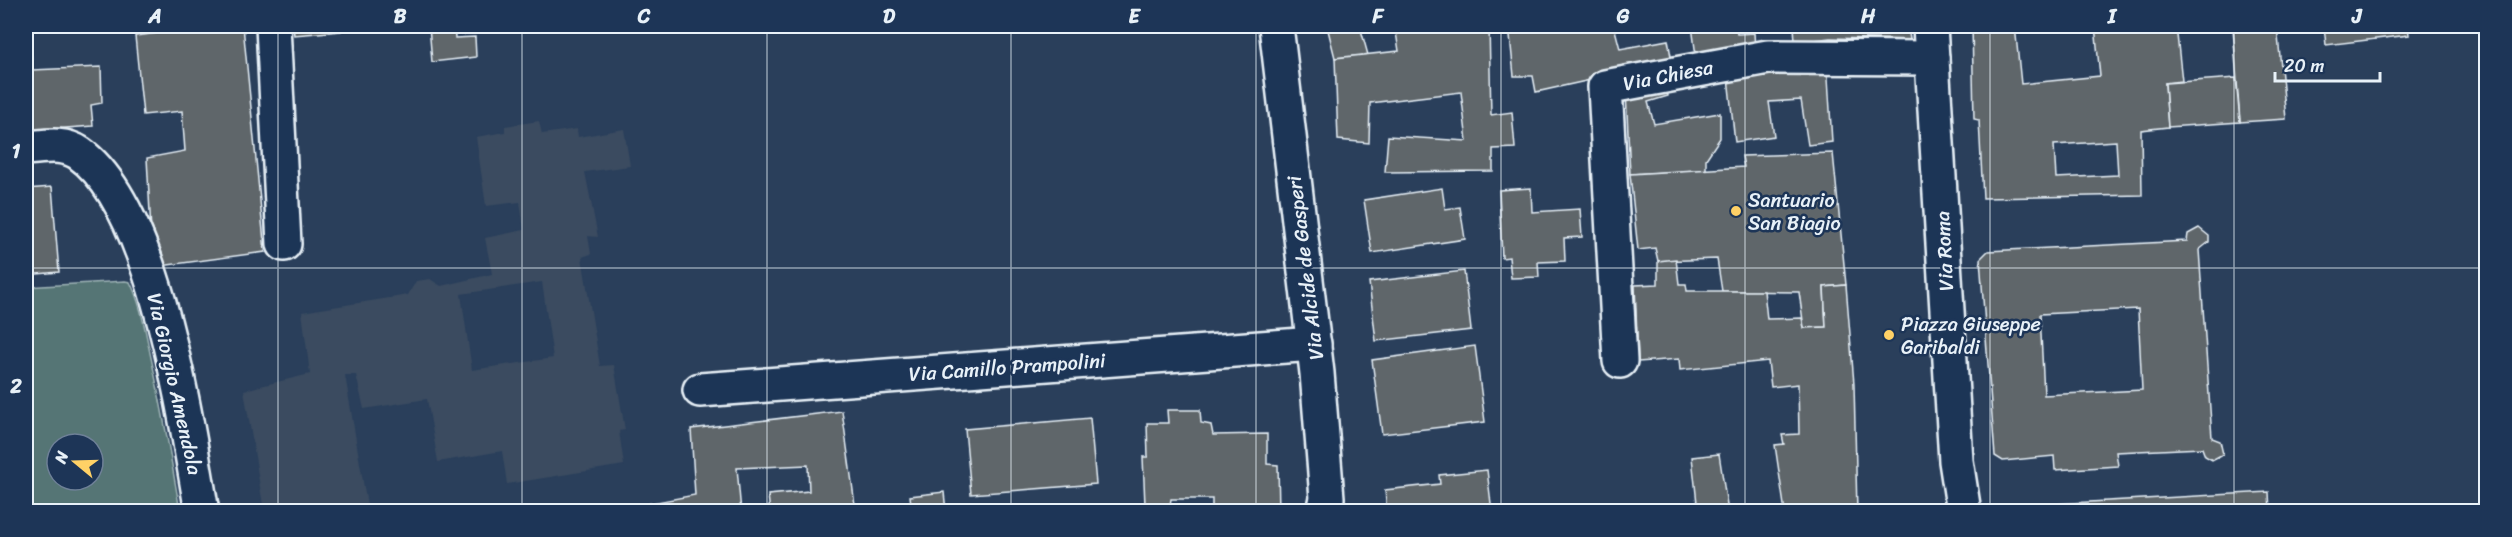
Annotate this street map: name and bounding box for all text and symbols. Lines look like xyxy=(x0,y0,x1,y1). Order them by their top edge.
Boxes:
text: A xyxy=(147,0,162,34)
text: B xyxy=(394,0,407,34)
text: C xyxy=(637,0,651,34)
text: D xyxy=(883,0,896,34)
text: E xyxy=(1128,0,1141,34)
text: F xyxy=(1372,0,1385,34)
text: G xyxy=(1616,0,1630,34)
text: H xyxy=(1860,0,1876,34)
text: I xyxy=(2107,0,2118,34)
text: J xyxy=(2351,0,2363,34)
scale bar xyxy=(2275,45,2380,83)
street label: Via Chiesa xyxy=(1620,49,1717,101)
text: 20 m xyxy=(2284,50,2324,82)
text: 1 xyxy=(12,134,21,169)
street label: Via Alcide de Gasperi xyxy=(1277,172,1334,362)
place label: Santuario San Biagio xyxy=(1748,183,1841,241)
marker: Santuario San Biagio xyxy=(1729,204,1743,218)
street label: Via Roma xyxy=(1925,210,1964,292)
street label: Via Giorgio Amendola xyxy=(137,290,212,479)
place label: Piazza Giuseppe Garibaldi xyxy=(1901,307,2041,365)
marker: Piazza Giuseppe Garibaldi xyxy=(1882,328,1896,342)
street label: Via Camillo Prampolini xyxy=(908,343,1107,392)
text: 2 xyxy=(9,369,22,404)
north arrow xyxy=(45,432,105,492)
text: N xyxy=(45,446,77,468)

